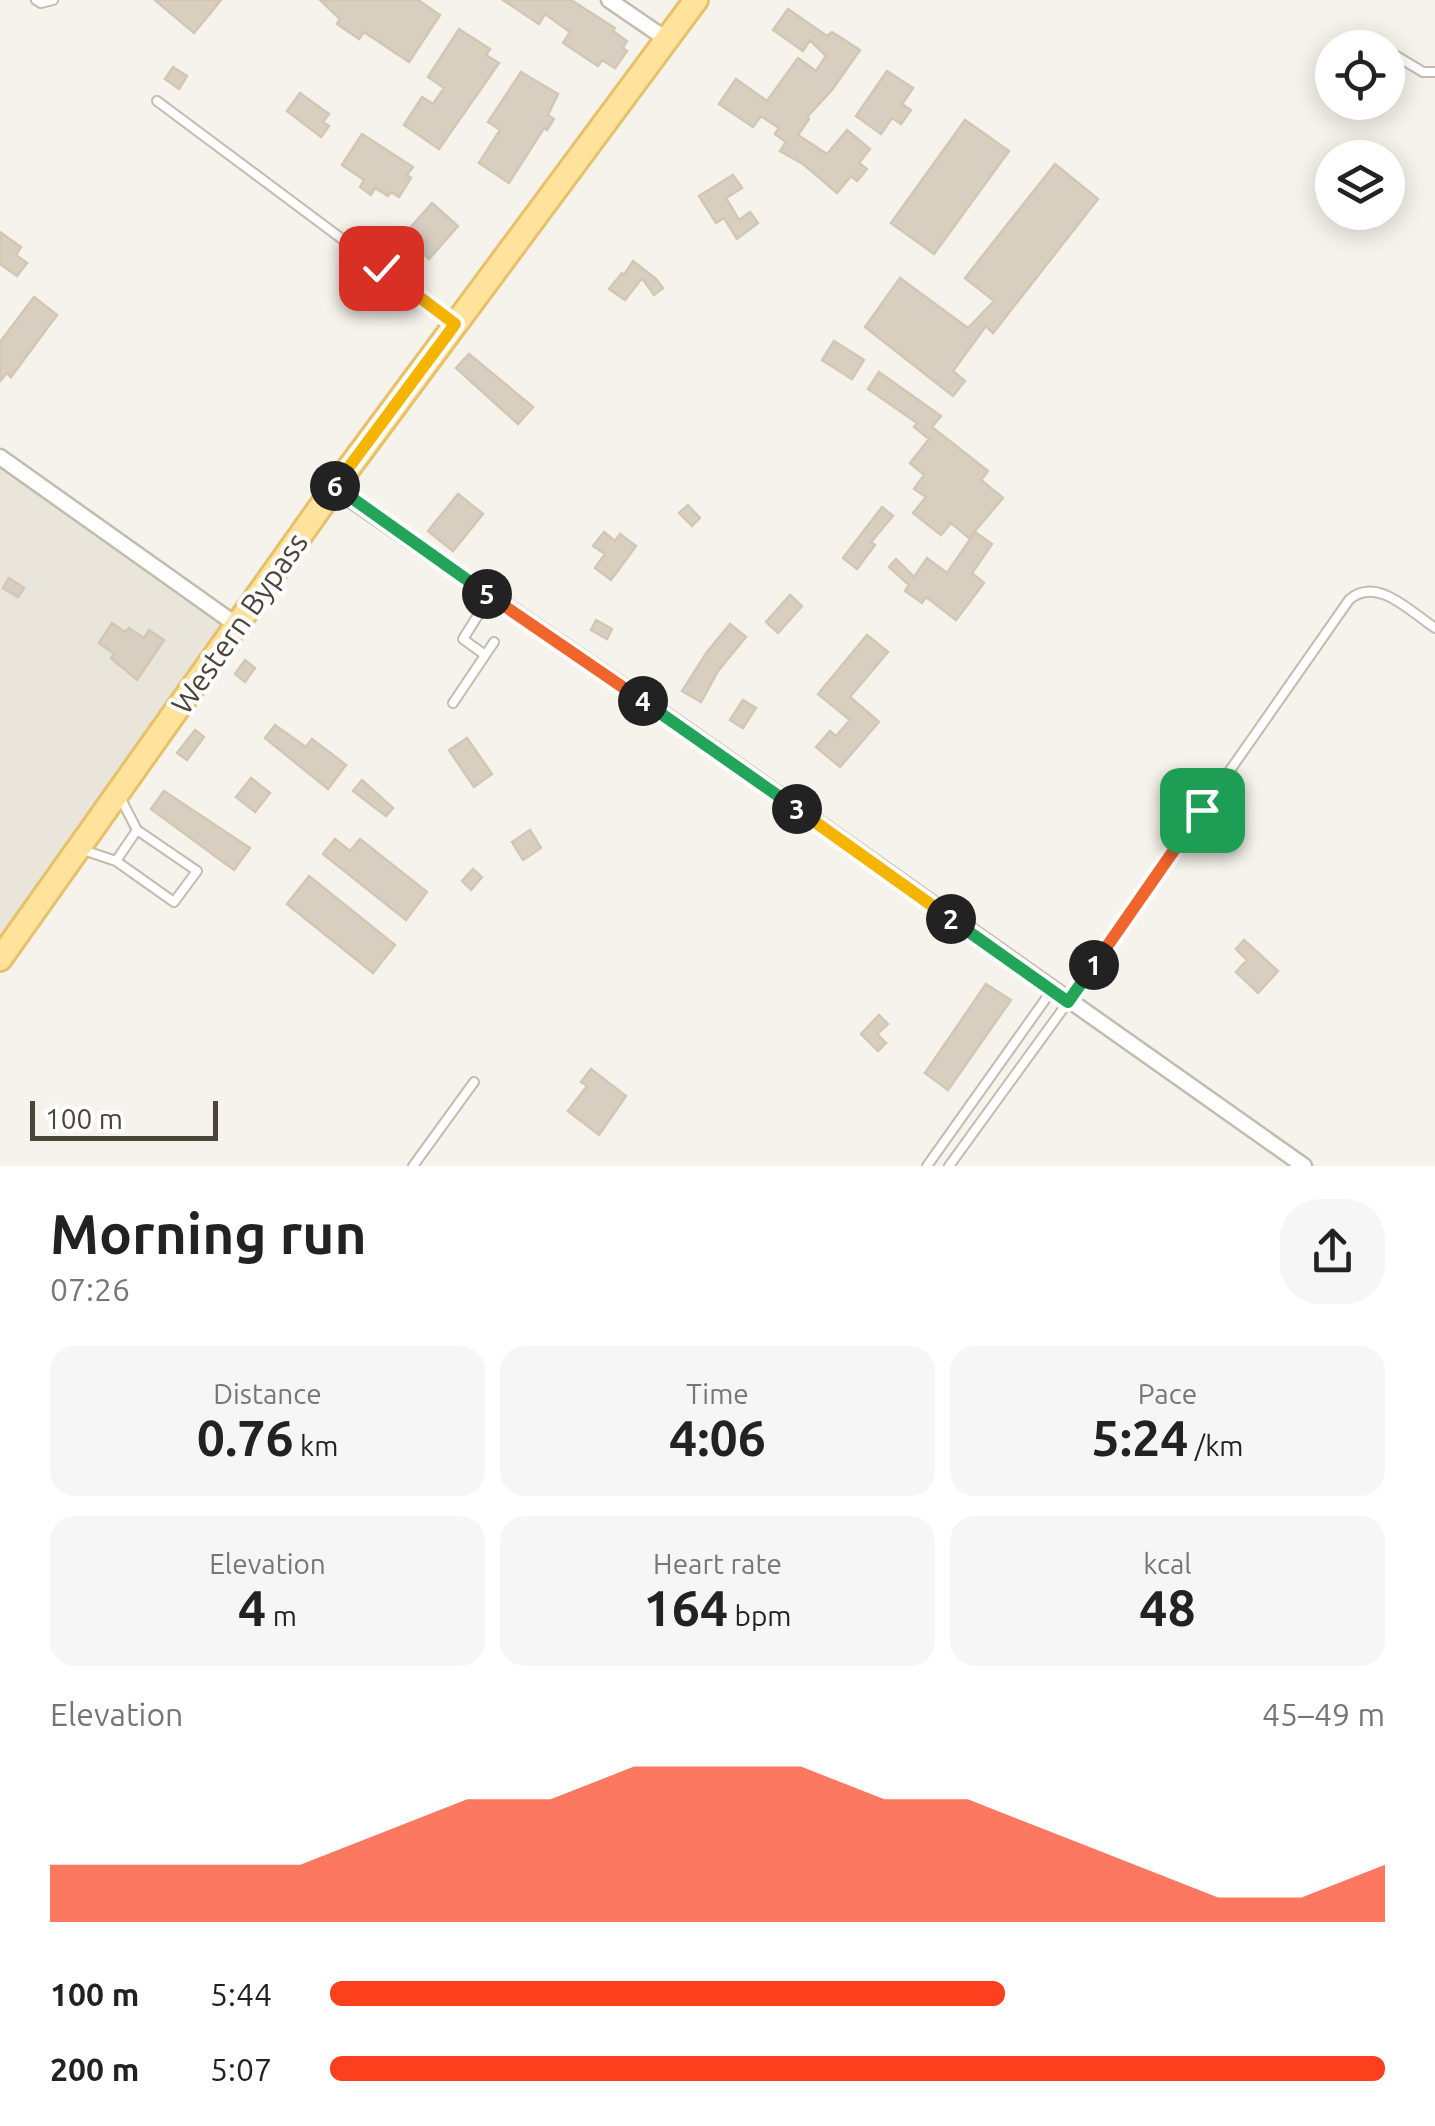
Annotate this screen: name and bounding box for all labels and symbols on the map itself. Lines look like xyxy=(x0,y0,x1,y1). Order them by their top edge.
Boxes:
pin xyxy=(339,226,424,311)
pin: 6 xyxy=(310,461,360,511)
street label: Western Bypass xyxy=(164,526,314,720)
pin: 5 xyxy=(462,569,512,619)
pin: 4 xyxy=(618,676,668,726)
pin xyxy=(1160,768,1245,853)
pin: 3 xyxy=(772,784,822,834)
pin: 2 xyxy=(926,894,976,944)
pin: 1 xyxy=(1069,940,1119,990)
scale bar xyxy=(30,1096,218,1140)

